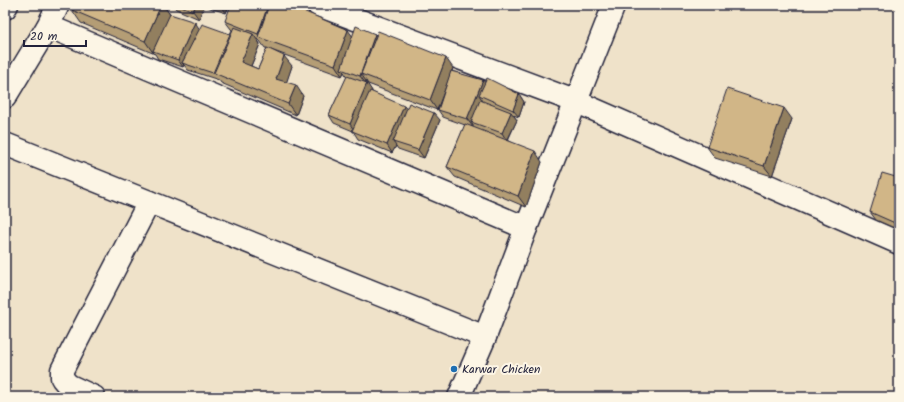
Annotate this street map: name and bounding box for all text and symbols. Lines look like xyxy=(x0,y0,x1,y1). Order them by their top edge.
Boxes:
scale bar xyxy=(24,22,86,48)
text: 20 m xyxy=(30,27,58,46)
place label: Karwar Chicken xyxy=(462,360,540,379)
marker: Karwar Chicken xyxy=(449,364,459,374)

